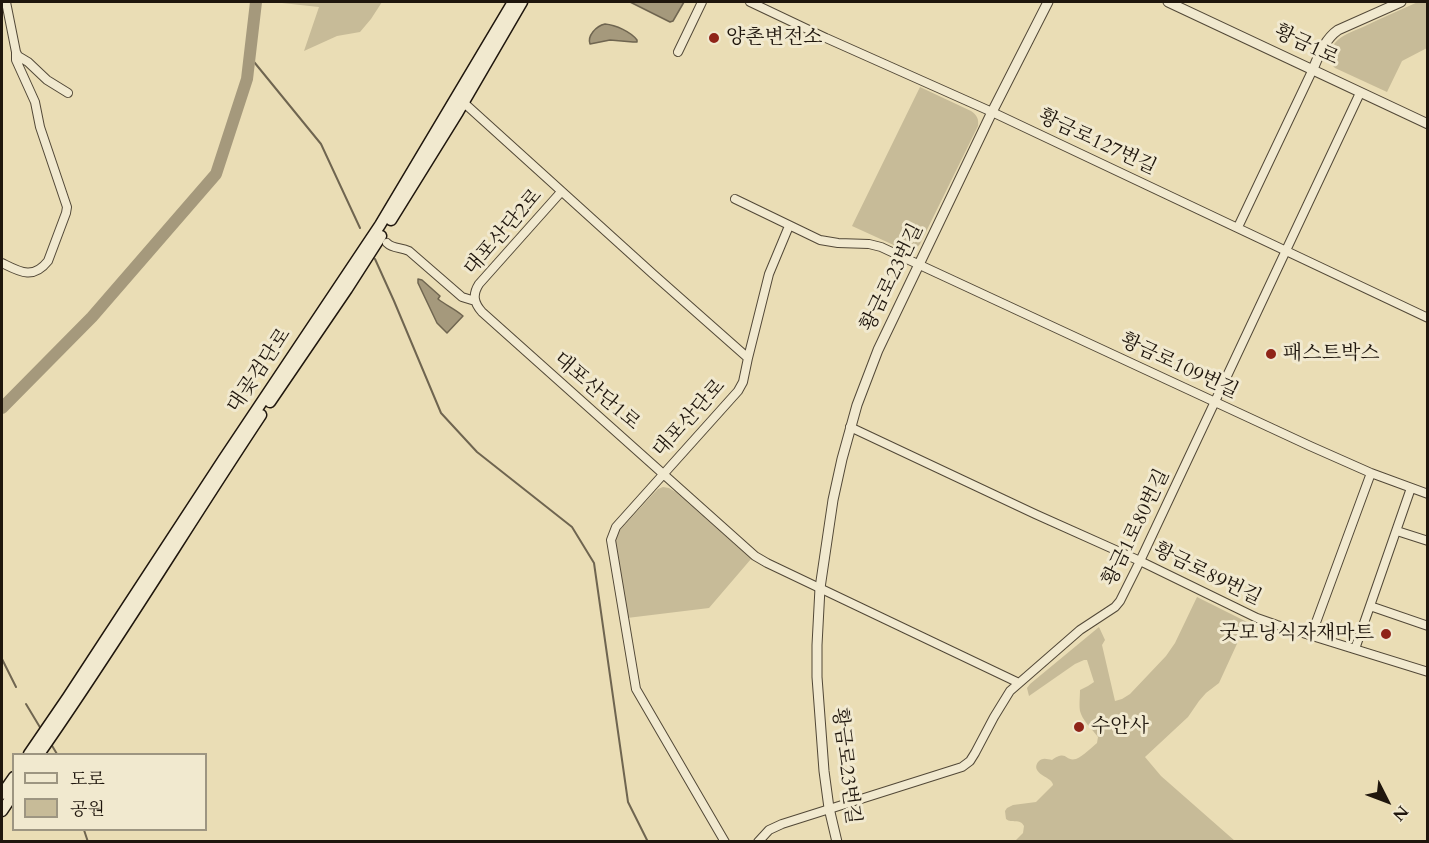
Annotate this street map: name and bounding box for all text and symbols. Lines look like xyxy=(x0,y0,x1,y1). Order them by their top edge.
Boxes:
street label: 황금1로 xyxy=(1270,21,1342,71)
place label: 양촌변전소 xyxy=(726,26,823,50)
marker: 양촌변전소 xyxy=(707,31,721,45)
street label: 황금로127번길 xyxy=(1034,105,1160,181)
street label: 대포산단2로 xyxy=(460,185,548,281)
street label: 황금로23번길 xyxy=(857,220,929,336)
street label: 대곶검단로 xyxy=(223,324,297,418)
street label: 황금로109번길 xyxy=(1116,329,1242,405)
place label: 패스트박스 xyxy=(1283,342,1380,366)
marker: 패스트박스 xyxy=(1264,347,1278,361)
street label: 대포산단1로 xyxy=(548,348,644,436)
street label: 대포산단로 xyxy=(649,375,731,463)
street label: 황금1로80번길 xyxy=(1098,466,1176,590)
street label: 황금로89번길 xyxy=(1149,539,1265,611)
place label: 굿모닝식자재마트 xyxy=(1219,622,1374,646)
marker: 굿모닝식자재마트 xyxy=(1379,627,1393,641)
street label: 황금로23번길 xyxy=(826,706,864,826)
place label: 수안사 xyxy=(1091,715,1149,739)
marker: 수안사 xyxy=(1072,720,1086,734)
legend xyxy=(12,753,207,831)
text: 도로 xyxy=(70,767,105,792)
north arrow xyxy=(1357,771,1417,831)
text: 공원 xyxy=(70,797,105,822)
text: N xyxy=(1388,801,1413,826)

